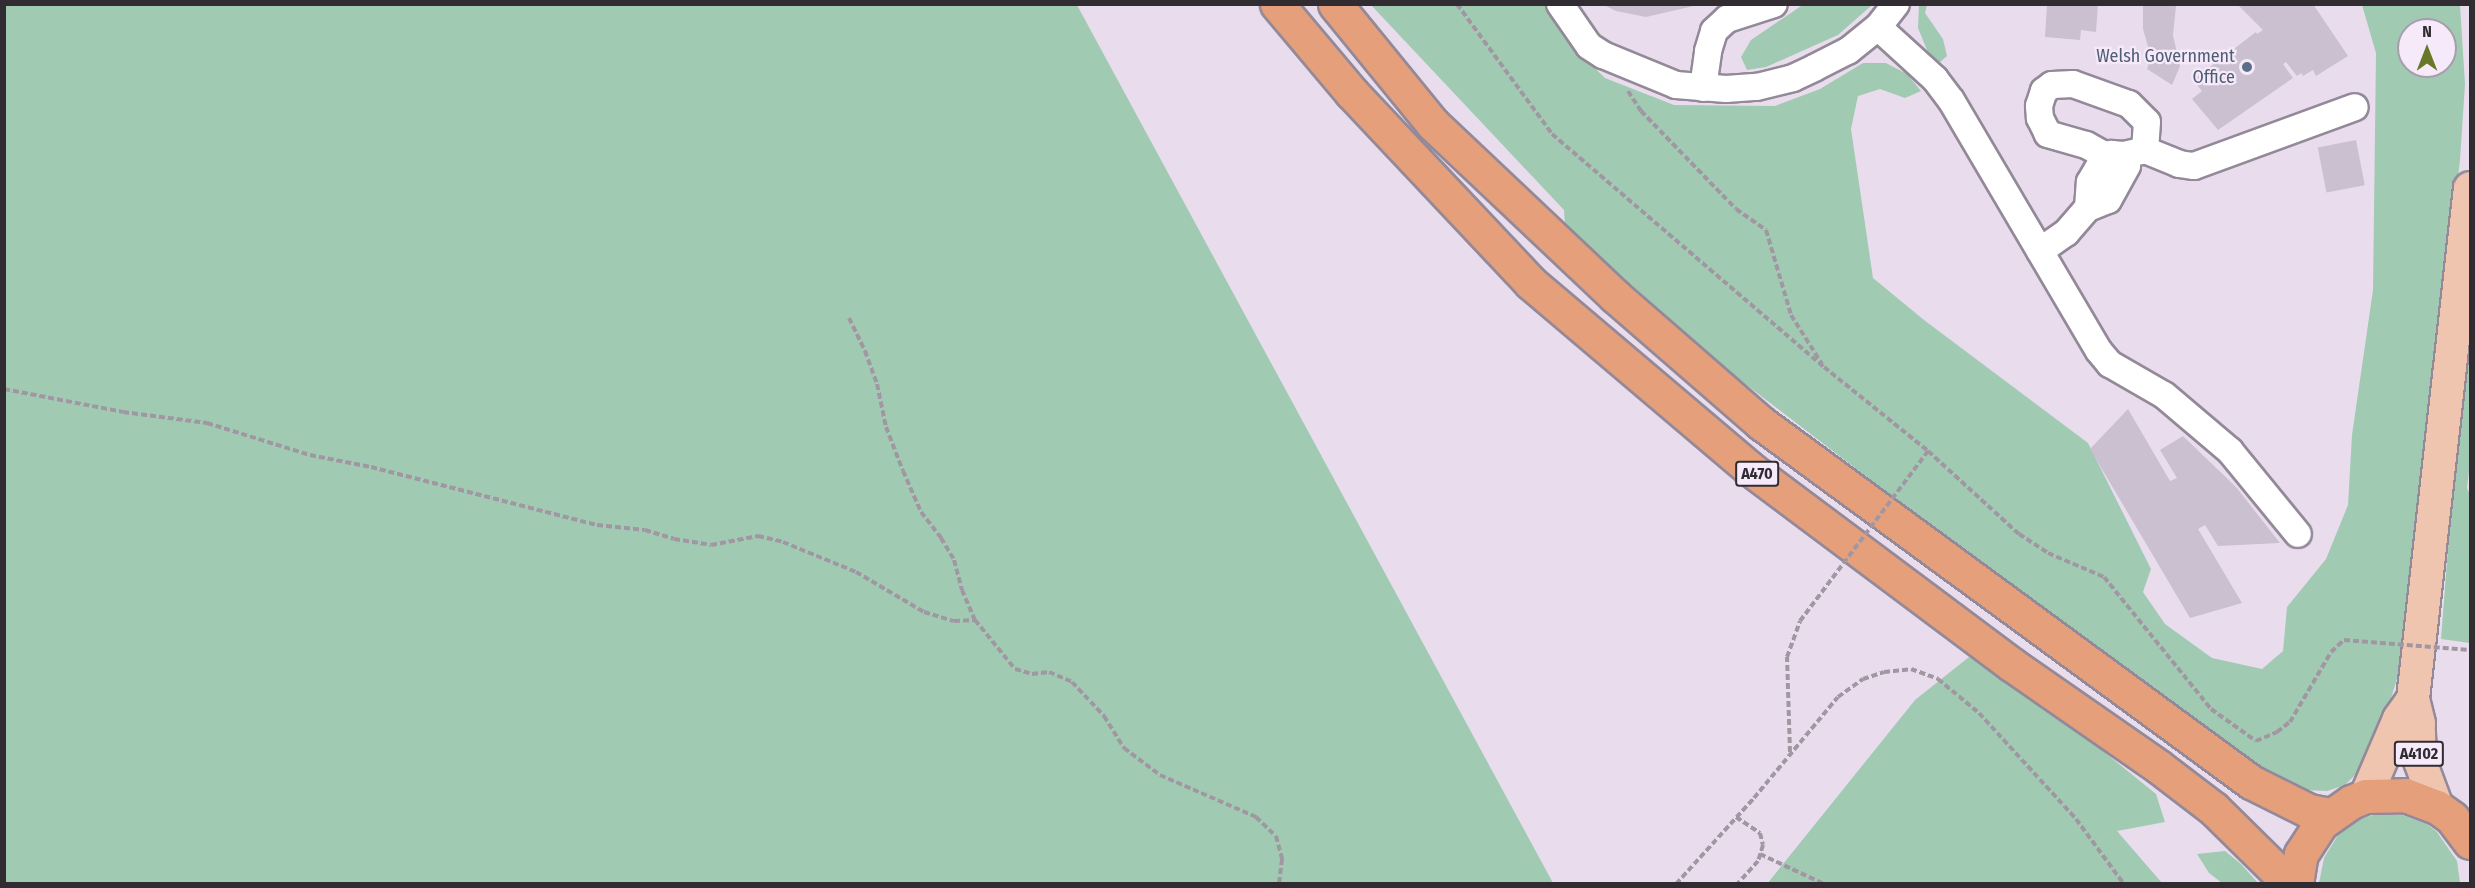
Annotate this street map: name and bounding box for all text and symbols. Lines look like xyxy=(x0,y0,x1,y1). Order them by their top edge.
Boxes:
north arrow xyxy=(2397,18,2457,78)
text: N xyxy=(2422,22,2432,41)
place label: Welsh Government Office xyxy=(2096,46,2235,88)
marker: Welsh Government Office xyxy=(2240,60,2254,74)
road number: A470 xyxy=(1734,461,1780,487)
road number: A4102 xyxy=(2394,741,2444,767)

